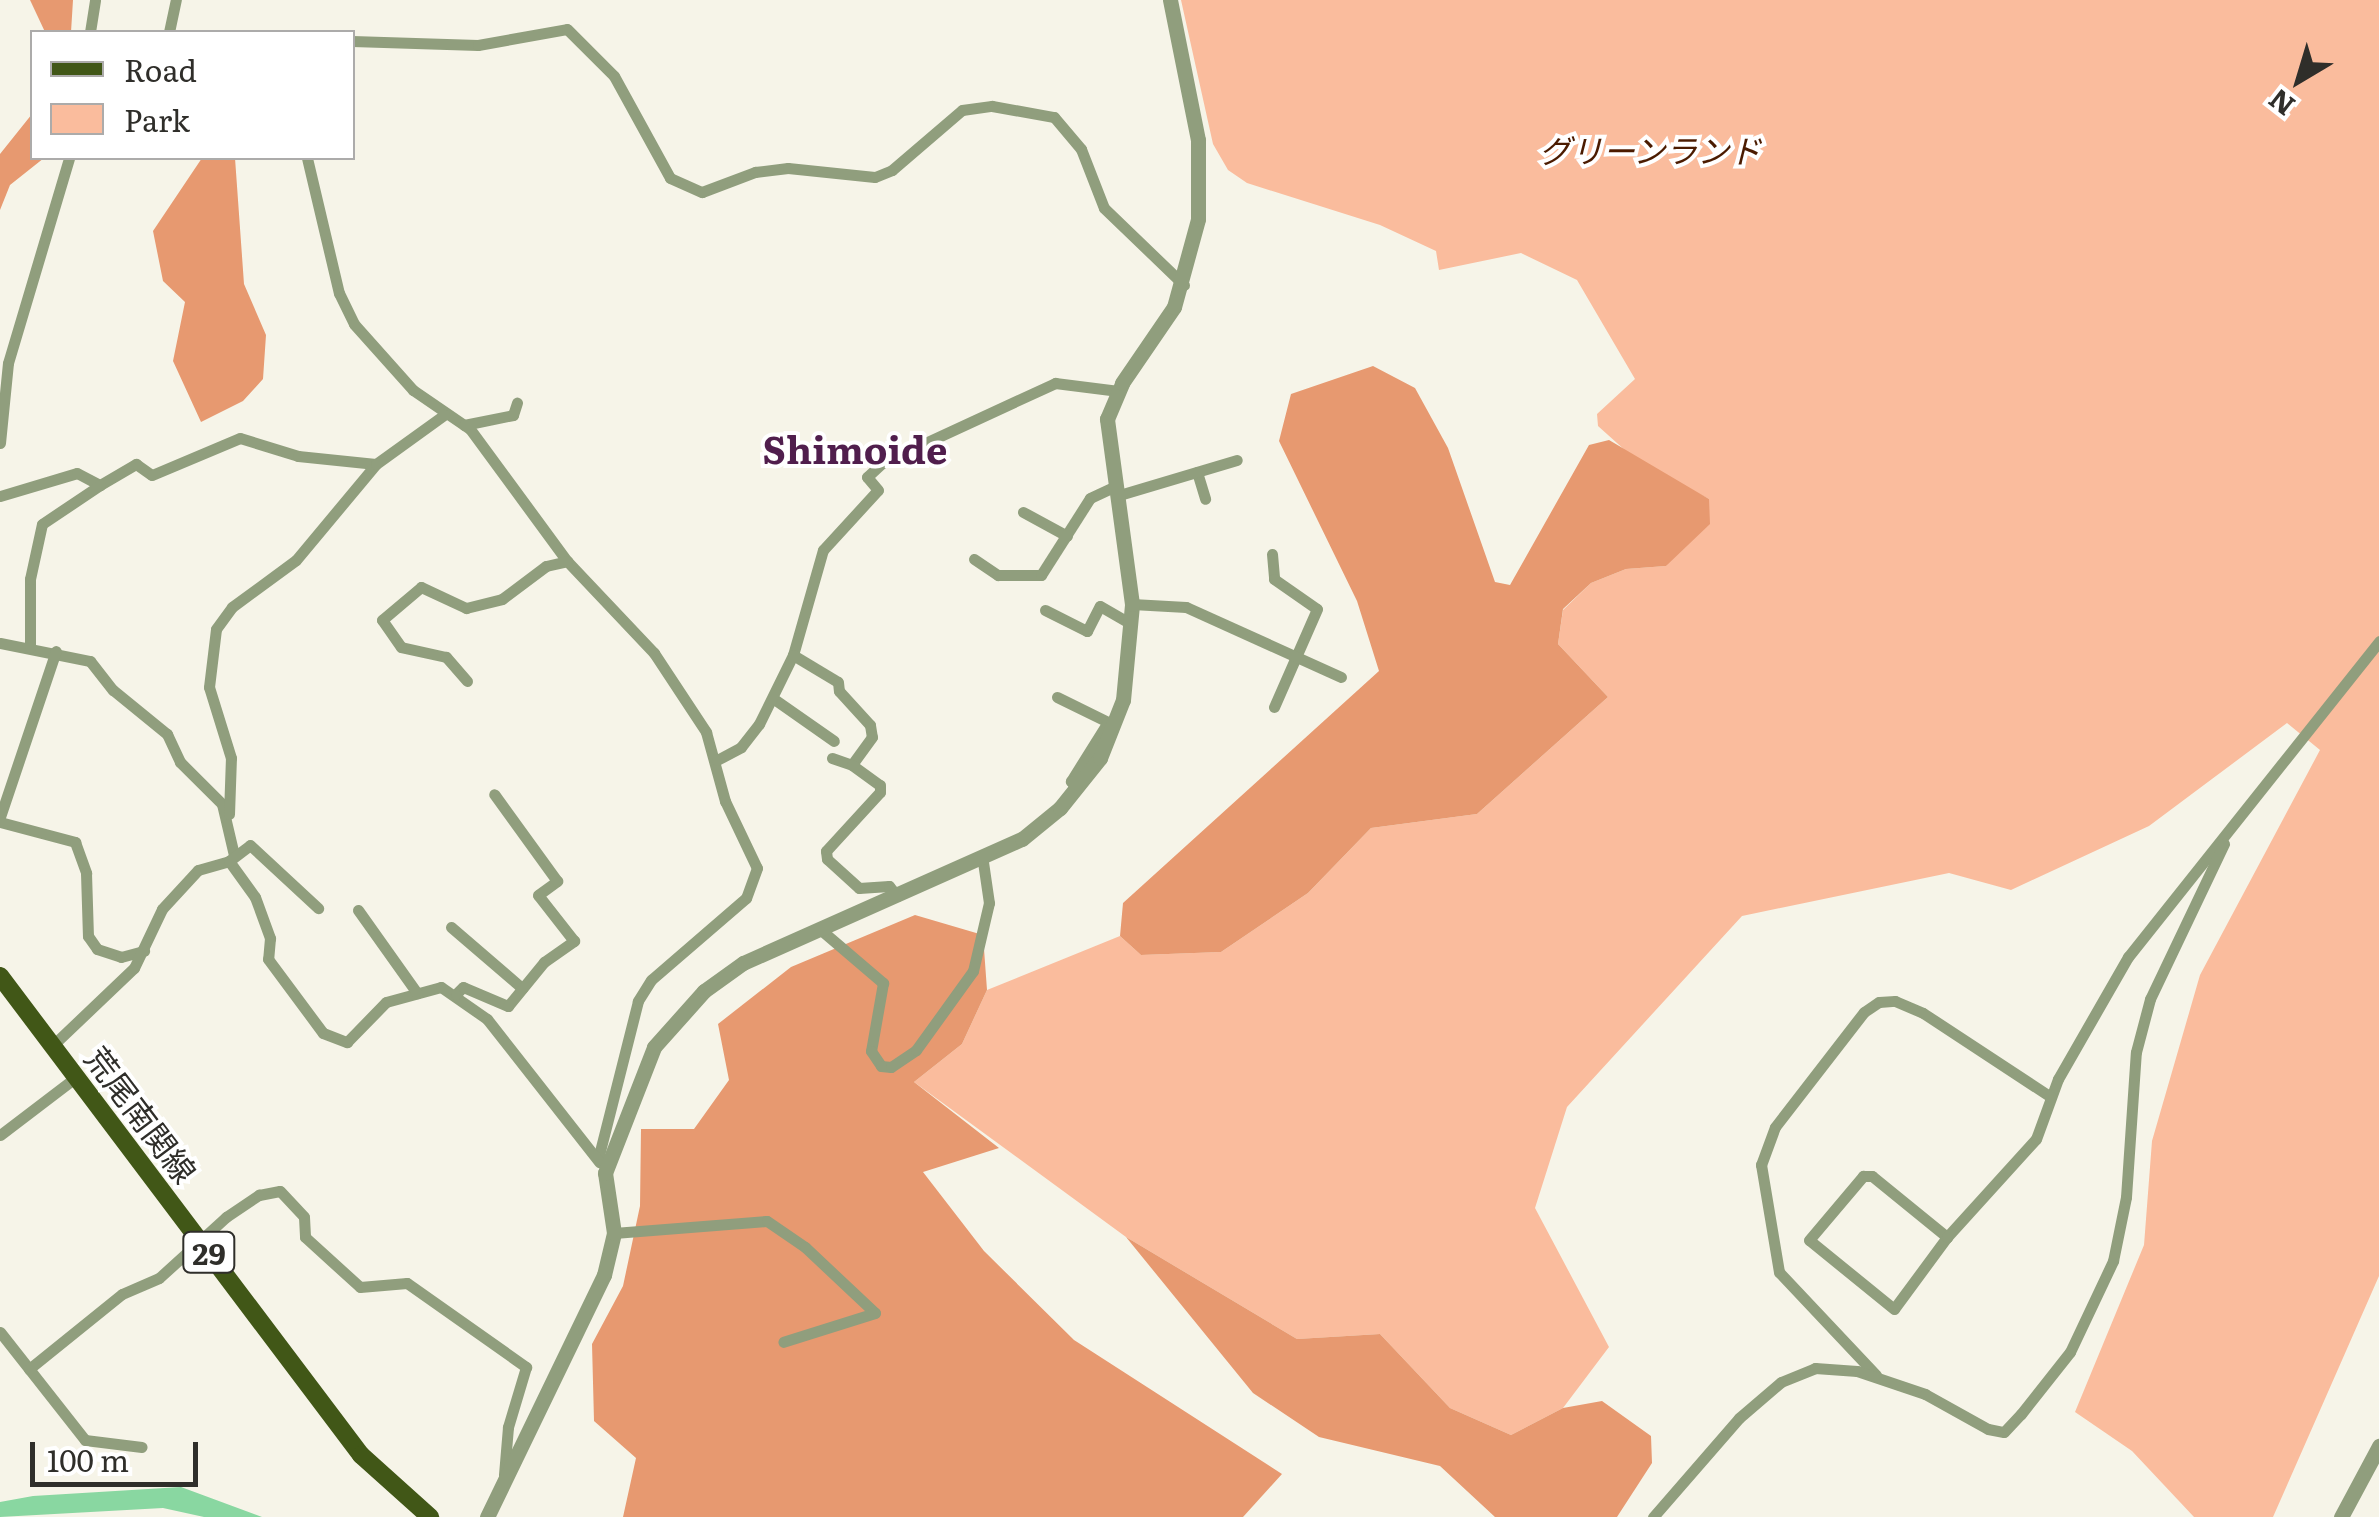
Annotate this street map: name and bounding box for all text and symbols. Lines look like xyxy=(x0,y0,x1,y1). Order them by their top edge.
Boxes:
legend xyxy=(30,30,355,160)
north arrow xyxy=(2249,30,2349,130)
text: Road xyxy=(124,47,197,91)
text: N xyxy=(2258,80,2303,127)
text: Park xyxy=(124,97,190,141)
park label: グリーンランド xyxy=(1538,130,1762,168)
district label: Shimoide xyxy=(763,425,947,471)
street label: 荒尾南関線 xyxy=(79,1039,205,1189)
road number: 29 xyxy=(182,1227,236,1277)
scale bar xyxy=(35,1422,202,1484)
text: 100 m xyxy=(47,1437,129,1481)

